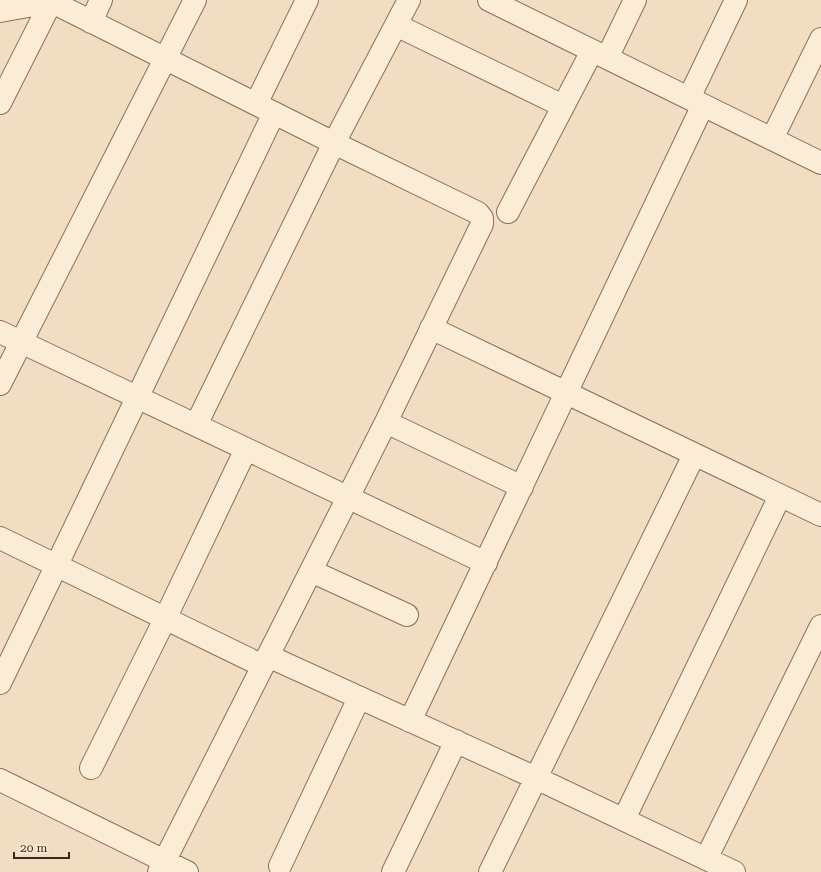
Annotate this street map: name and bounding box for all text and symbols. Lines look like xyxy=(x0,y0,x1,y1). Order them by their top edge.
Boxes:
scale bar xyxy=(14,834,69,860)
text: 20 m xyxy=(20,841,47,855)

